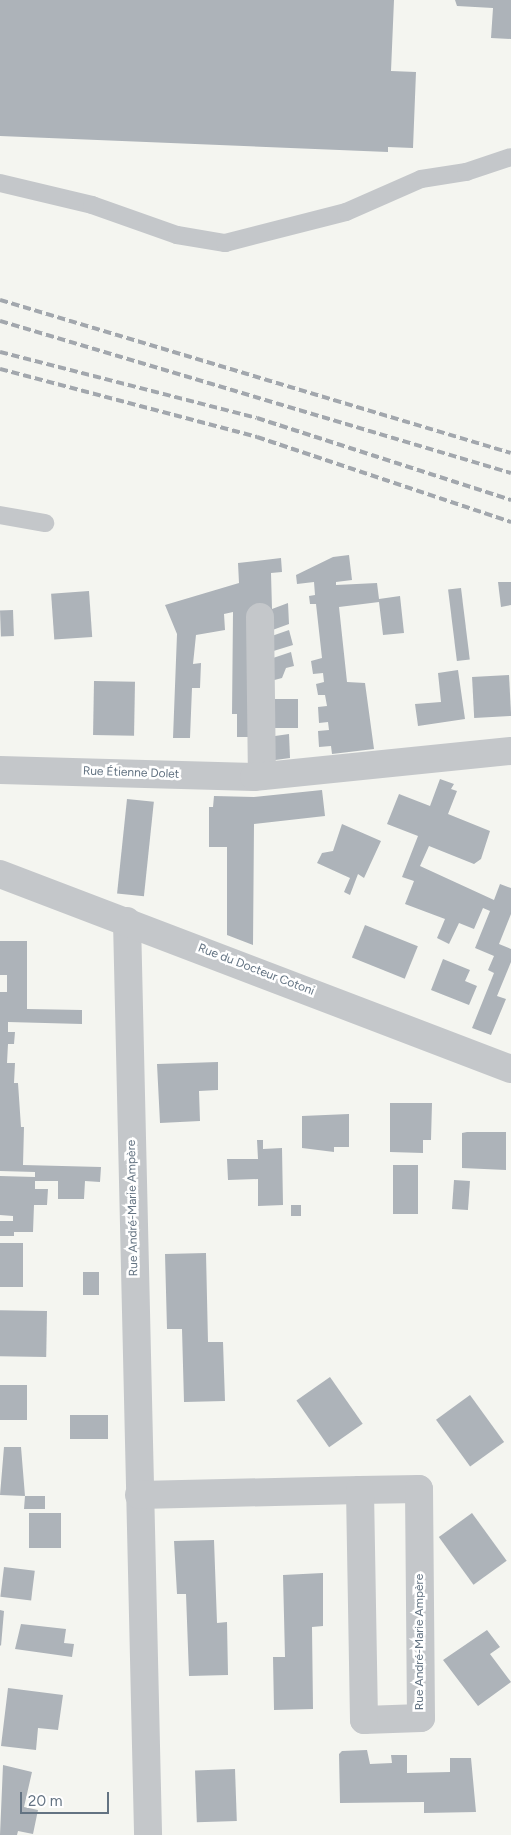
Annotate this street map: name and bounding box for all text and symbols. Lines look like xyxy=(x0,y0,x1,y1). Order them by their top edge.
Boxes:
street label: Rue Étienne Dolet xyxy=(83,764,179,782)
street label: Rue du Docteur Cotoni xyxy=(196,941,316,999)
street label: Rue André-Marie Ampère xyxy=(125,1140,141,1276)
street label: Rue André-Marie Ampère xyxy=(413,1574,427,1710)
scale bar xyxy=(22,1782,111,1814)
text: 20 m xyxy=(28,1792,62,1810)

